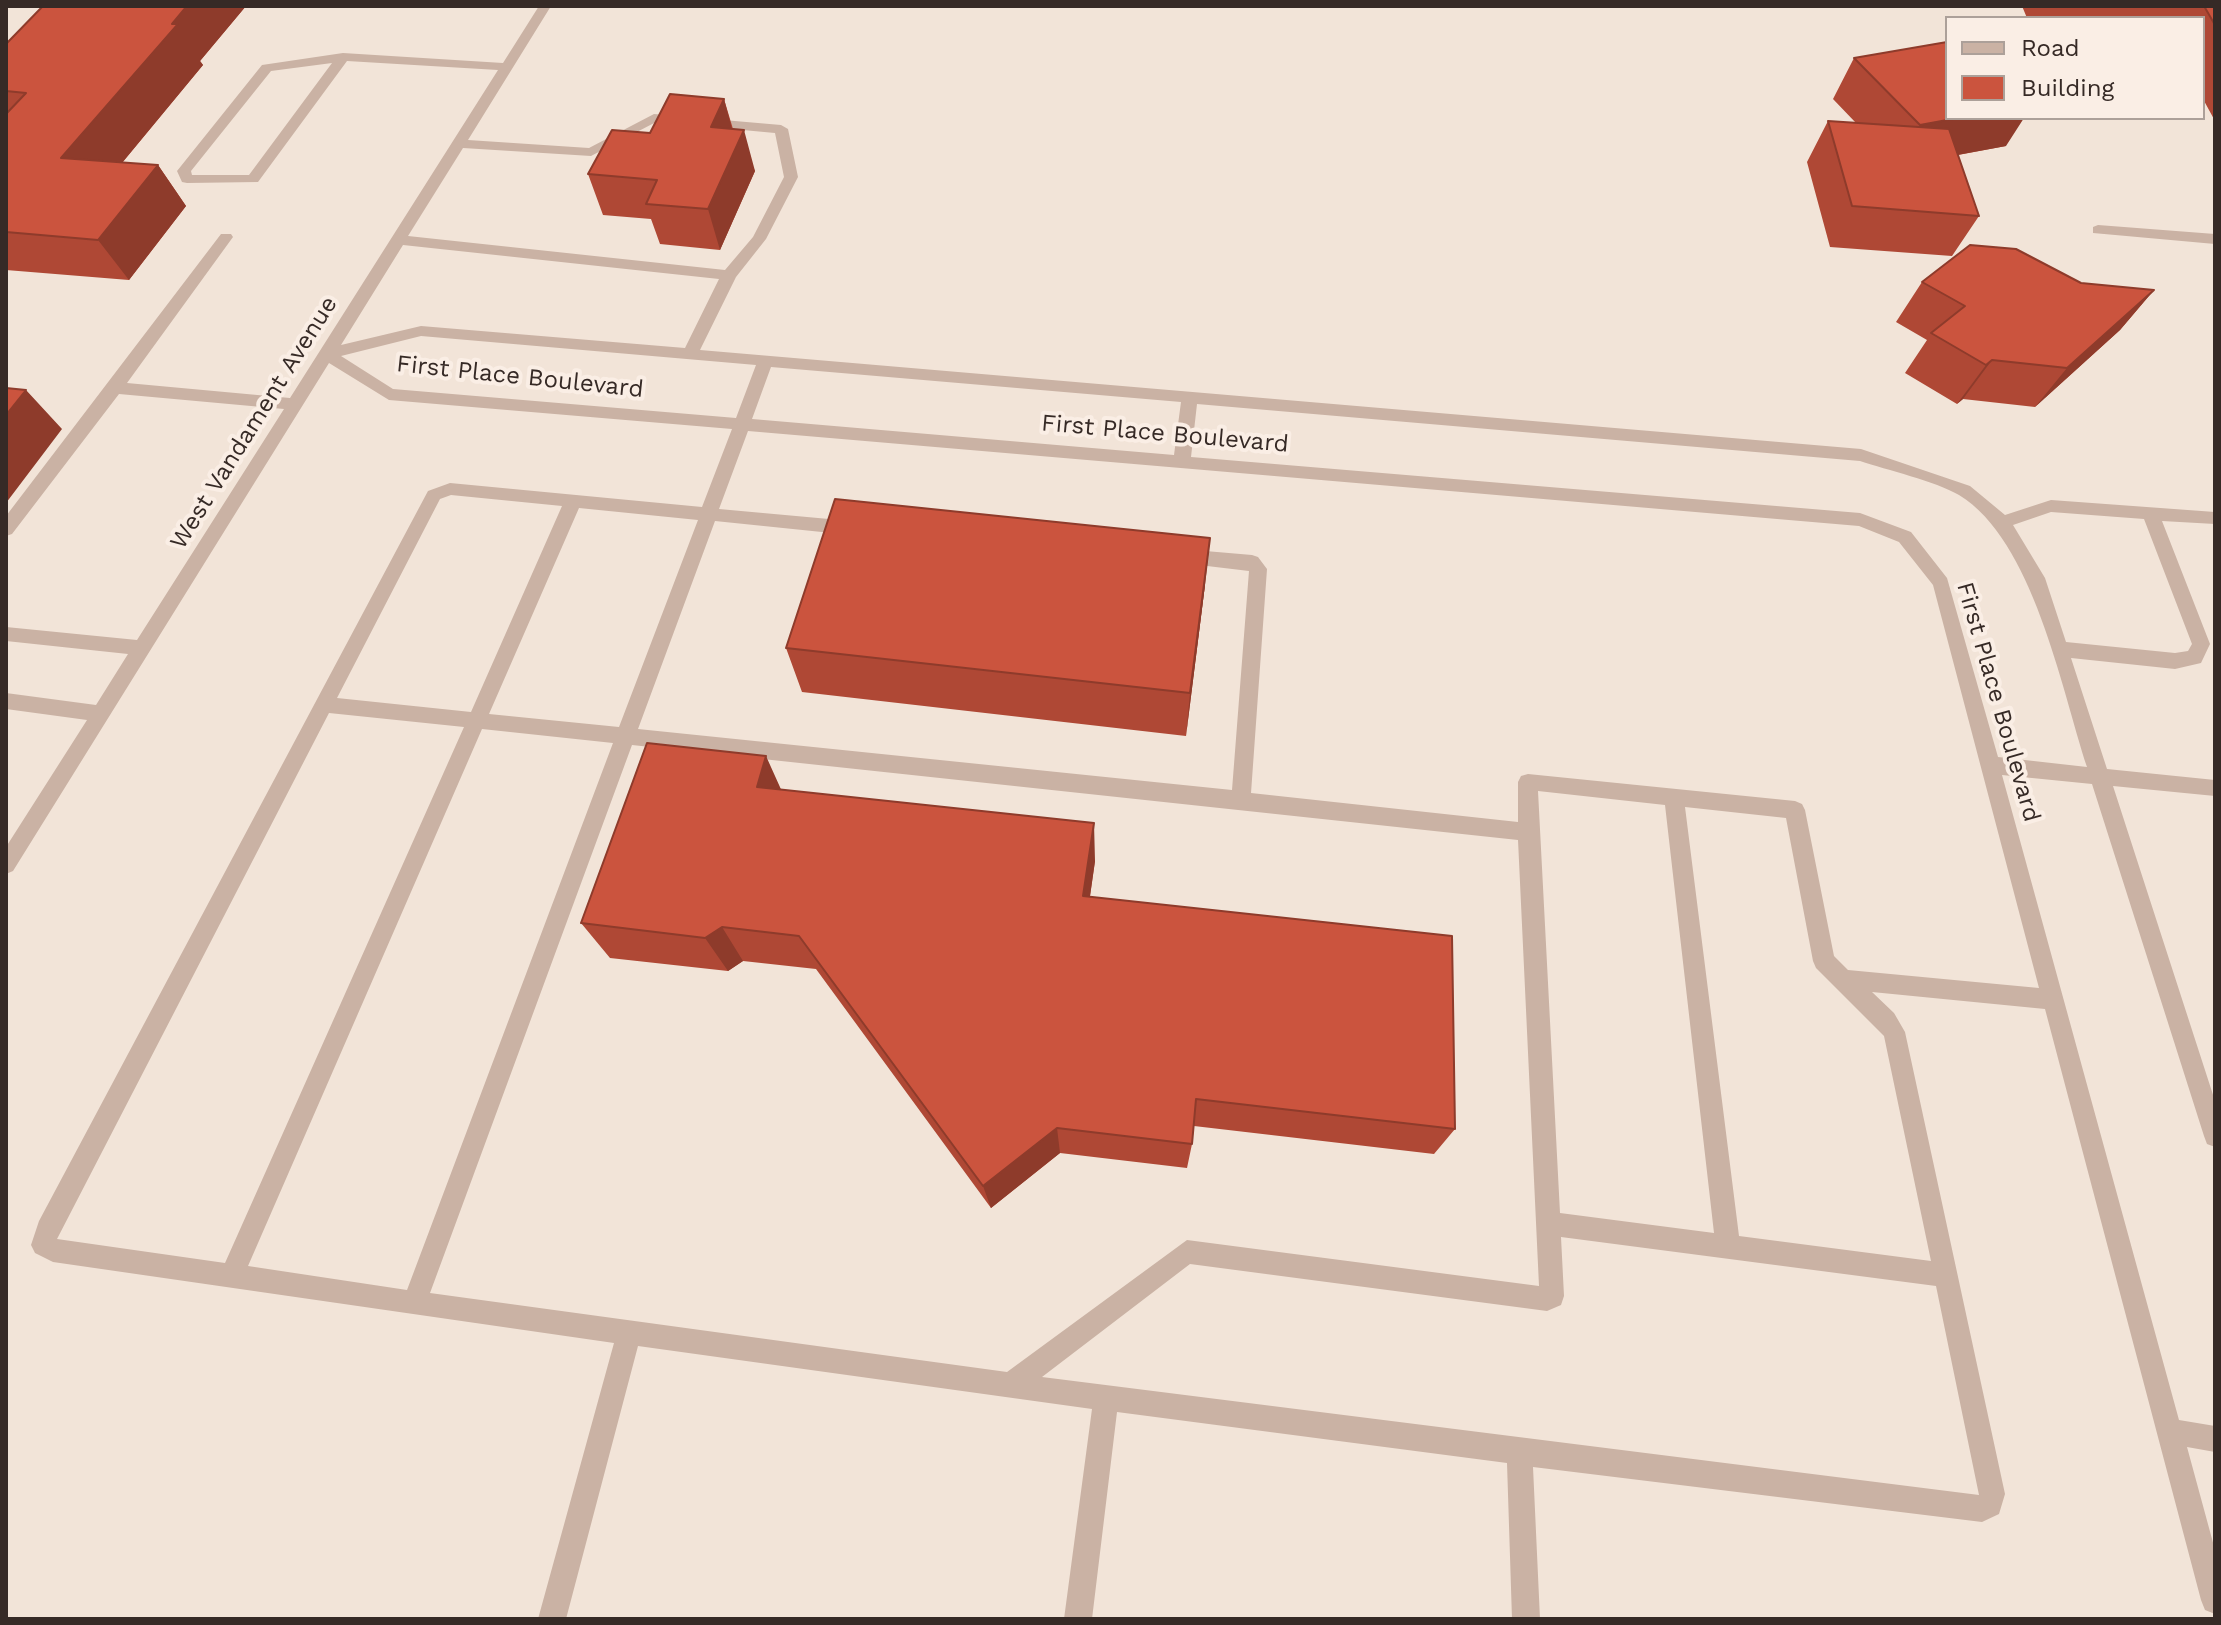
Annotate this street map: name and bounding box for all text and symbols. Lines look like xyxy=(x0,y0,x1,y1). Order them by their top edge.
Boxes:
legend xyxy=(1945,16,2205,120)
text: Road xyxy=(2021,34,2080,62)
text: Building xyxy=(2021,74,2114,102)
street label: West Vandament Avenue xyxy=(164,291,344,555)
street label: First Place Boulevard xyxy=(395,350,645,404)
street label: First Place Boulevard xyxy=(1040,409,1290,459)
street label: First Place Boulevard xyxy=(1950,579,2046,825)

